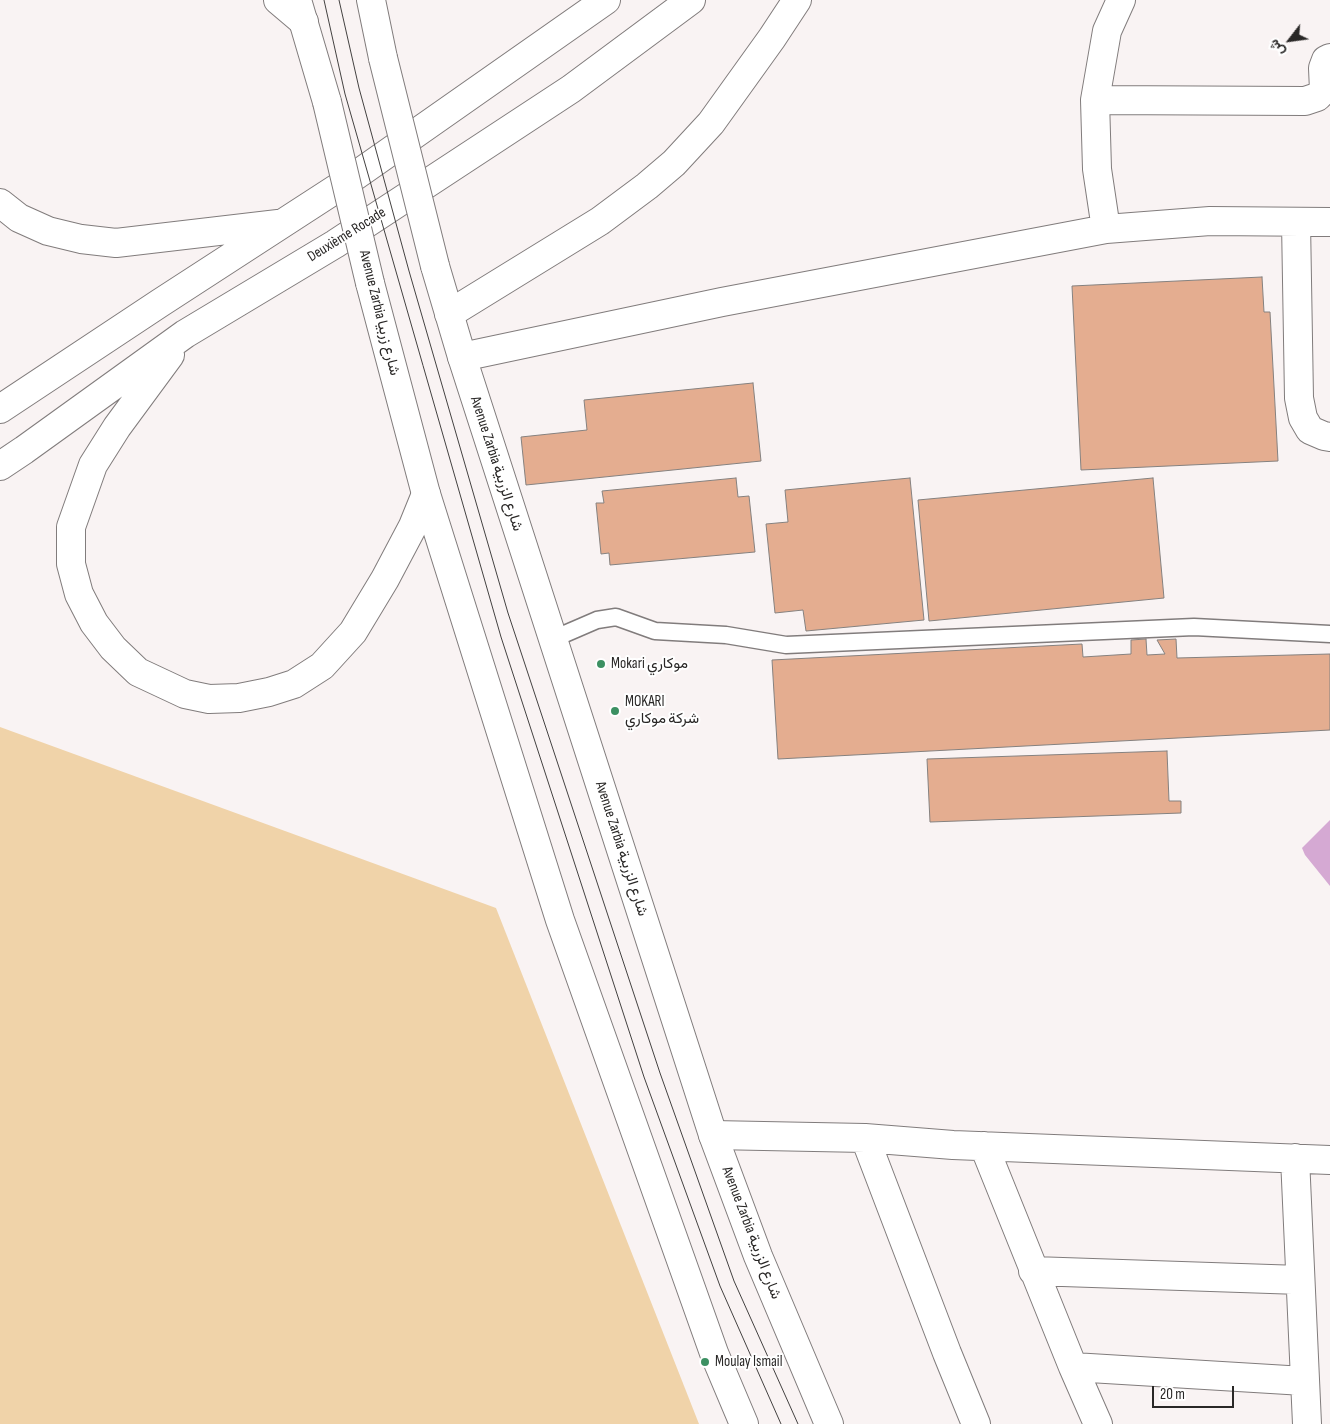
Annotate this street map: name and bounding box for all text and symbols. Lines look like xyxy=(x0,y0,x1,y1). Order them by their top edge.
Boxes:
north arrow xyxy=(1265,15,1315,65)
text: ش xyxy=(1265,36,1288,59)
street label: Deuxième Rocade xyxy=(304,204,390,266)
street label: Avenue Zarbia شارع زربيا xyxy=(355,249,403,377)
street label: Avenue Zarbia شارع الزربية xyxy=(466,394,526,534)
place label: Mokari موكاري xyxy=(611,655,688,673)
marker: Mokari موكاري xyxy=(595,658,607,670)
place label: MOKARI شركة موكاري xyxy=(625,693,699,728)
marker: MOKARI شركة موكاري xyxy=(609,705,621,717)
street label: Avenue Zarbia شارع الزربية xyxy=(591,779,651,919)
street label: Avenue Zarbia شارع الزربية xyxy=(717,1164,785,1302)
place label: Moulay Ismail xyxy=(715,1353,782,1371)
marker: Moulay Ismail xyxy=(699,1356,711,1368)
scale bar xyxy=(1155,1376,1238,1408)
text: 20 m xyxy=(1160,1385,1185,1404)

